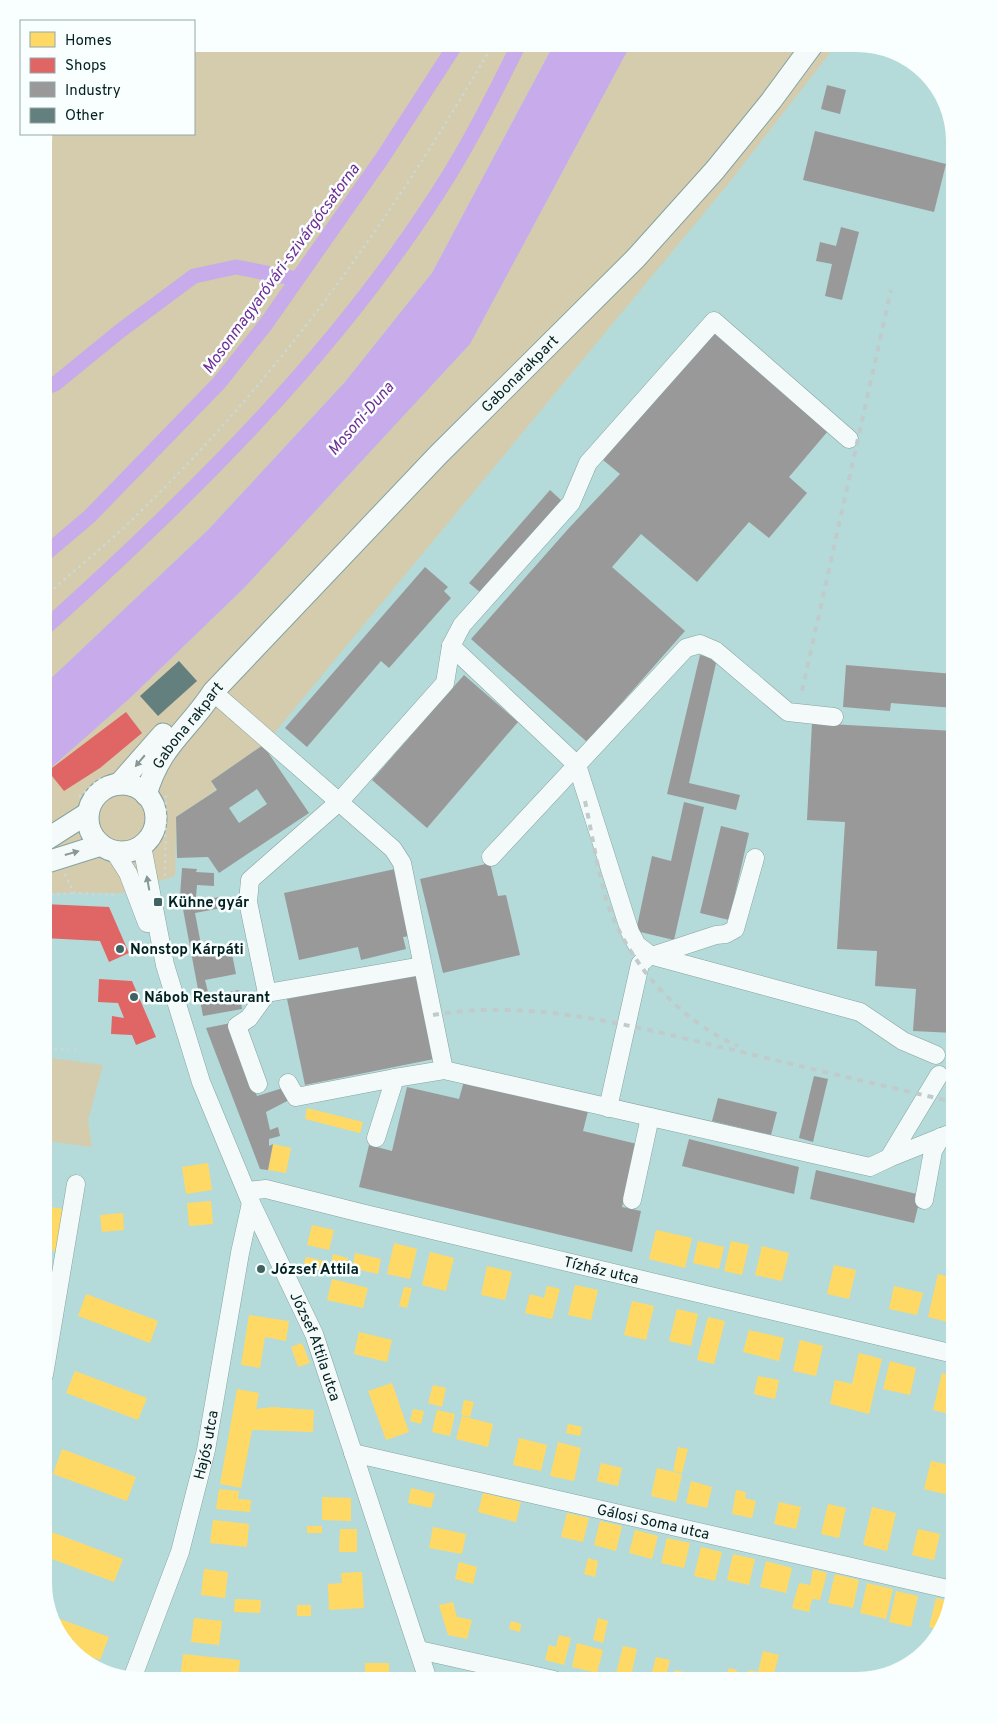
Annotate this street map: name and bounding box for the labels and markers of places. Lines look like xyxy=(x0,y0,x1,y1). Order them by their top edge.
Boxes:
place label: Kühne gyár xyxy=(168,894,250,913)
marker: Kühne gyár xyxy=(152,896,164,908)
place label: Nonstop Kárpáti xyxy=(130,941,244,960)
marker: Nonstop Kárpáti xyxy=(114,943,126,955)
place label: Nábob Restaurant xyxy=(144,989,270,1008)
marker: Nábob Restaurant xyxy=(128,991,140,1003)
place label: József Attila xyxy=(271,1261,359,1280)
marker: József Attila xyxy=(255,1263,267,1275)

